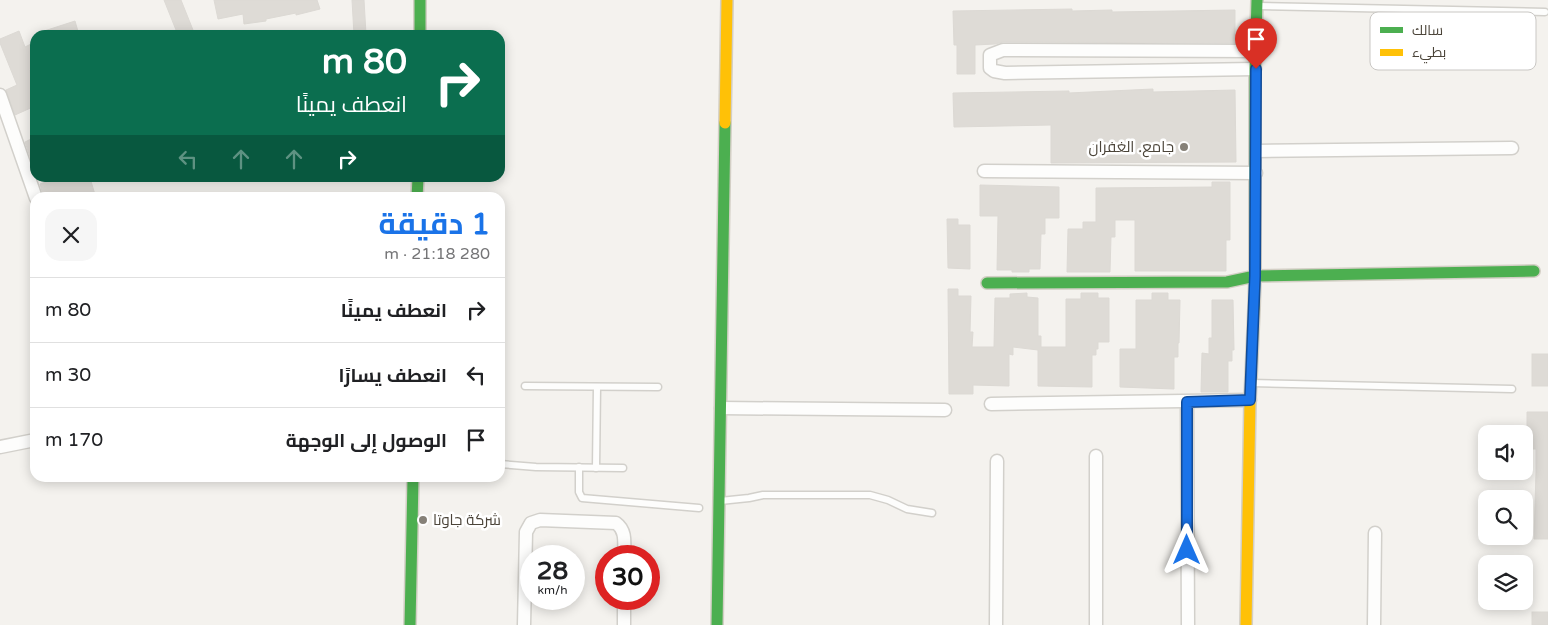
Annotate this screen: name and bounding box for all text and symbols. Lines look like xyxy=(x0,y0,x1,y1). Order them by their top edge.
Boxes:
legend xyxy=(1370,12,1536,70)
pin xyxy=(1235,18,1277,69)
text: سالك xyxy=(1412,22,1443,39)
icon: arrive xyxy=(1242,25,1270,53)
text: 80 m xyxy=(322,41,407,83)
text: بطيء xyxy=(1412,44,1446,64)
icon: right xyxy=(425,50,490,115)
text: انعطف يمينًا xyxy=(296,92,407,118)
place label: جامع. الغفران xyxy=(1089,138,1174,158)
marker: جامع. الغفران xyxy=(1178,141,1190,153)
icon: left xyxy=(174,145,202,173)
icon: ahead xyxy=(227,145,255,173)
icon: ahead xyxy=(280,145,308,173)
icon: right xyxy=(333,145,361,173)
text: 1 دقيقة xyxy=(379,206,490,243)
button: close xyxy=(45,209,97,261)
text: 280 m · 21:18 xyxy=(384,244,490,264)
icon: right xyxy=(462,296,490,324)
text: 80 m xyxy=(45,299,91,321)
text: انعطف يمينًا xyxy=(341,300,447,322)
icon: left xyxy=(462,361,490,389)
text: 30 m xyxy=(45,364,91,386)
text: انعطف يسارًا xyxy=(338,365,447,387)
map controls xyxy=(1478,425,1533,610)
button: sound xyxy=(1478,425,1533,480)
icon: arrive xyxy=(462,426,490,454)
text: 170 m xyxy=(45,429,103,451)
text: الوصول إلى الوجهة xyxy=(286,430,447,452)
button: search xyxy=(1478,490,1533,545)
place label: شركة جاوتا xyxy=(433,511,501,529)
marker: شركة جاوتا xyxy=(417,514,429,526)
position arrow xyxy=(1160,523,1212,575)
speed limit sign: 30 xyxy=(595,545,660,610)
button: layers xyxy=(1478,555,1533,610)
text: 28 xyxy=(537,556,568,586)
text: km/h xyxy=(537,583,568,597)

